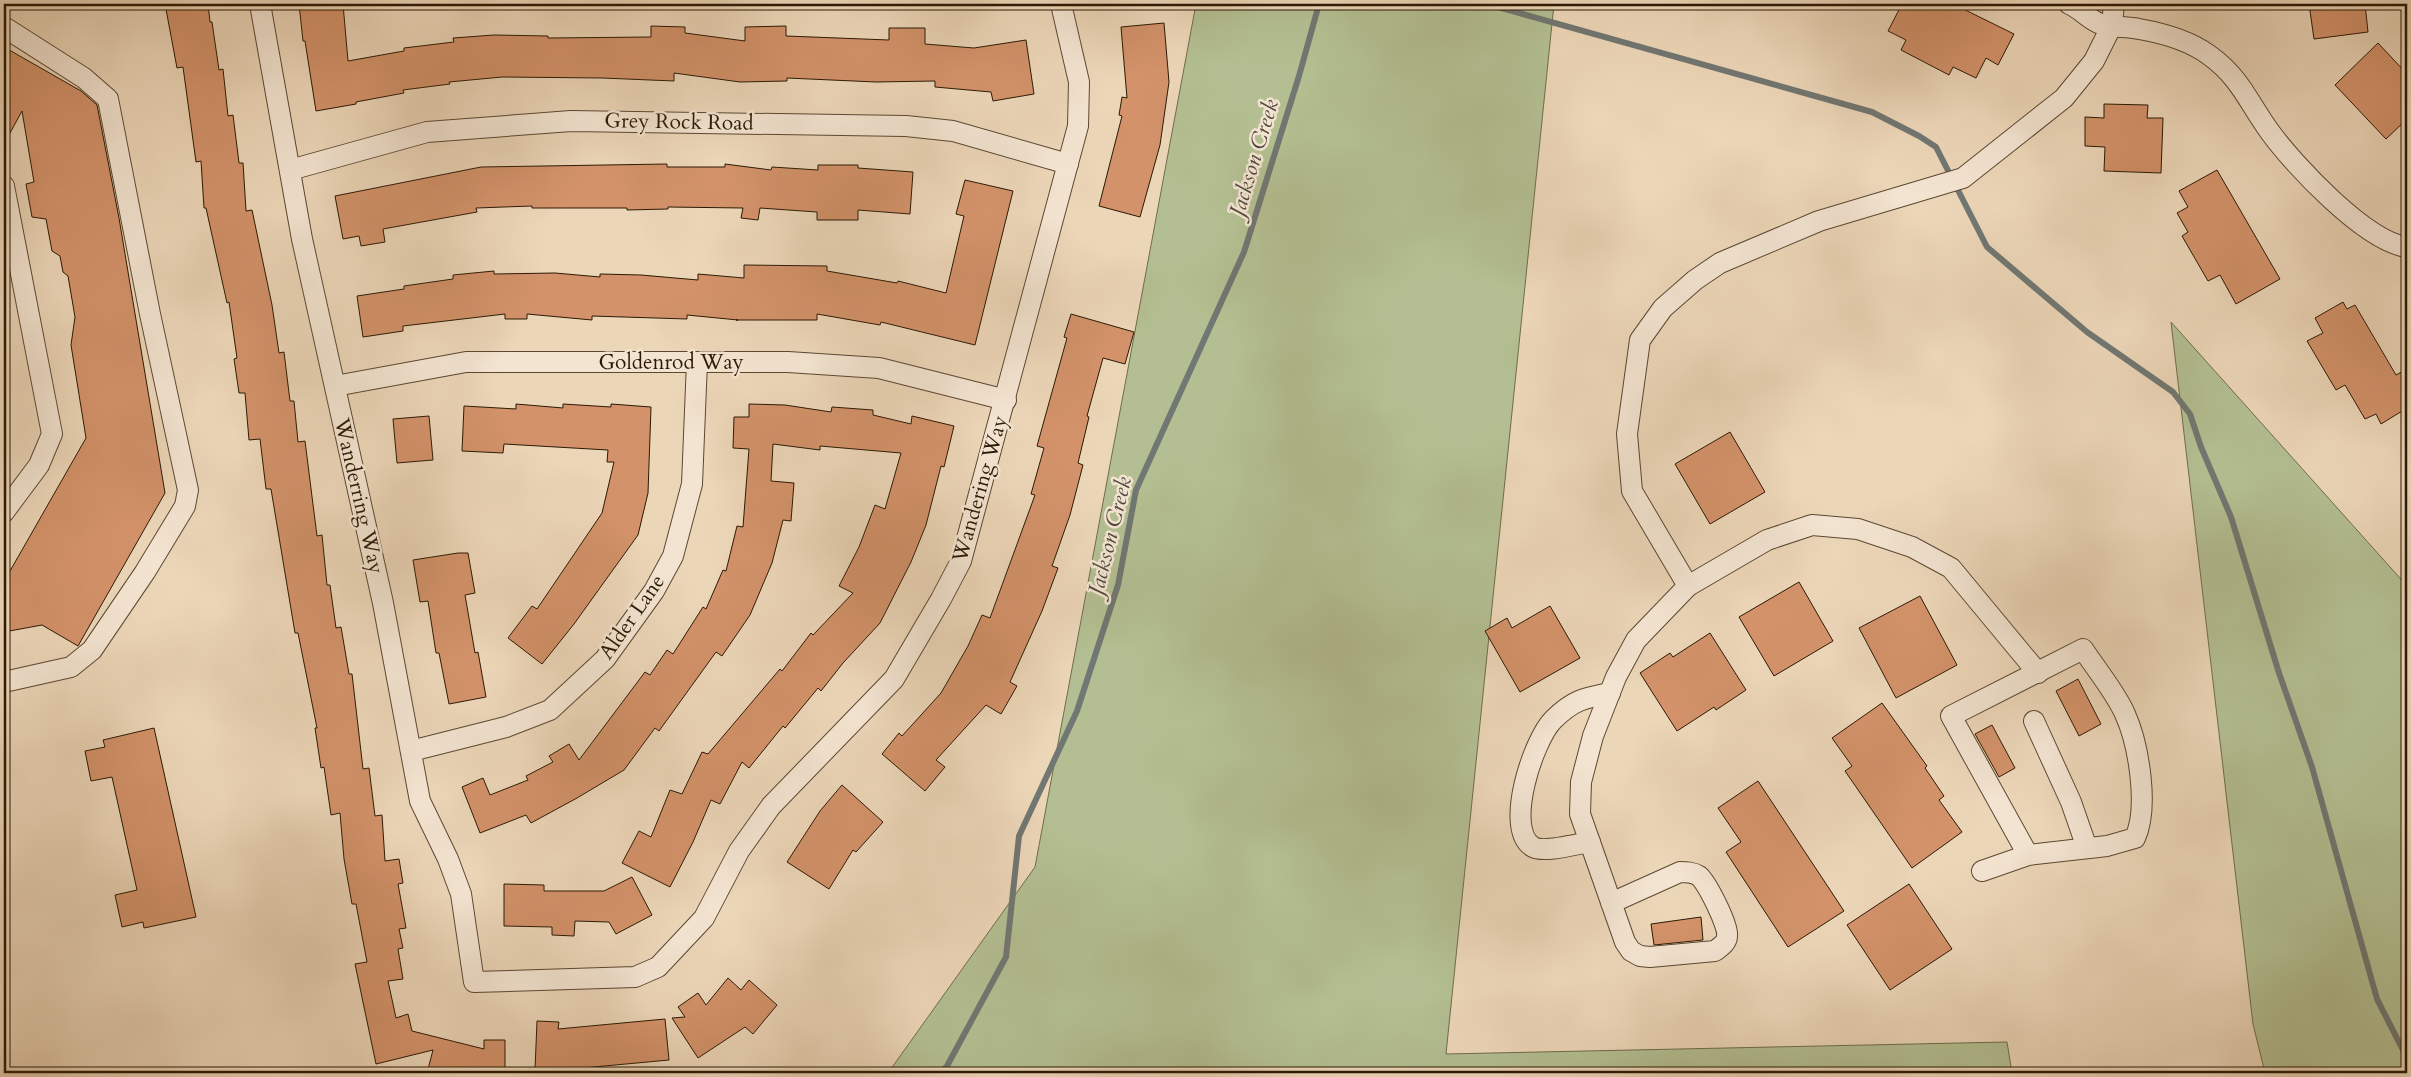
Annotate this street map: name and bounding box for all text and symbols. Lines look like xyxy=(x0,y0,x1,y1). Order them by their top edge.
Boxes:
water label: Jackson Creek xyxy=(1221,96,1286,225)
street label: Grey Rock Road xyxy=(604,106,754,138)
street label: Goldenrod Way xyxy=(598,348,744,377)
street label: Wandering Way xyxy=(945,412,1015,567)
street label: Wanderring Way xyxy=(327,414,391,577)
water label: Jackson Creek xyxy=(1080,474,1139,603)
street label: Alder Lane xyxy=(592,569,672,665)

